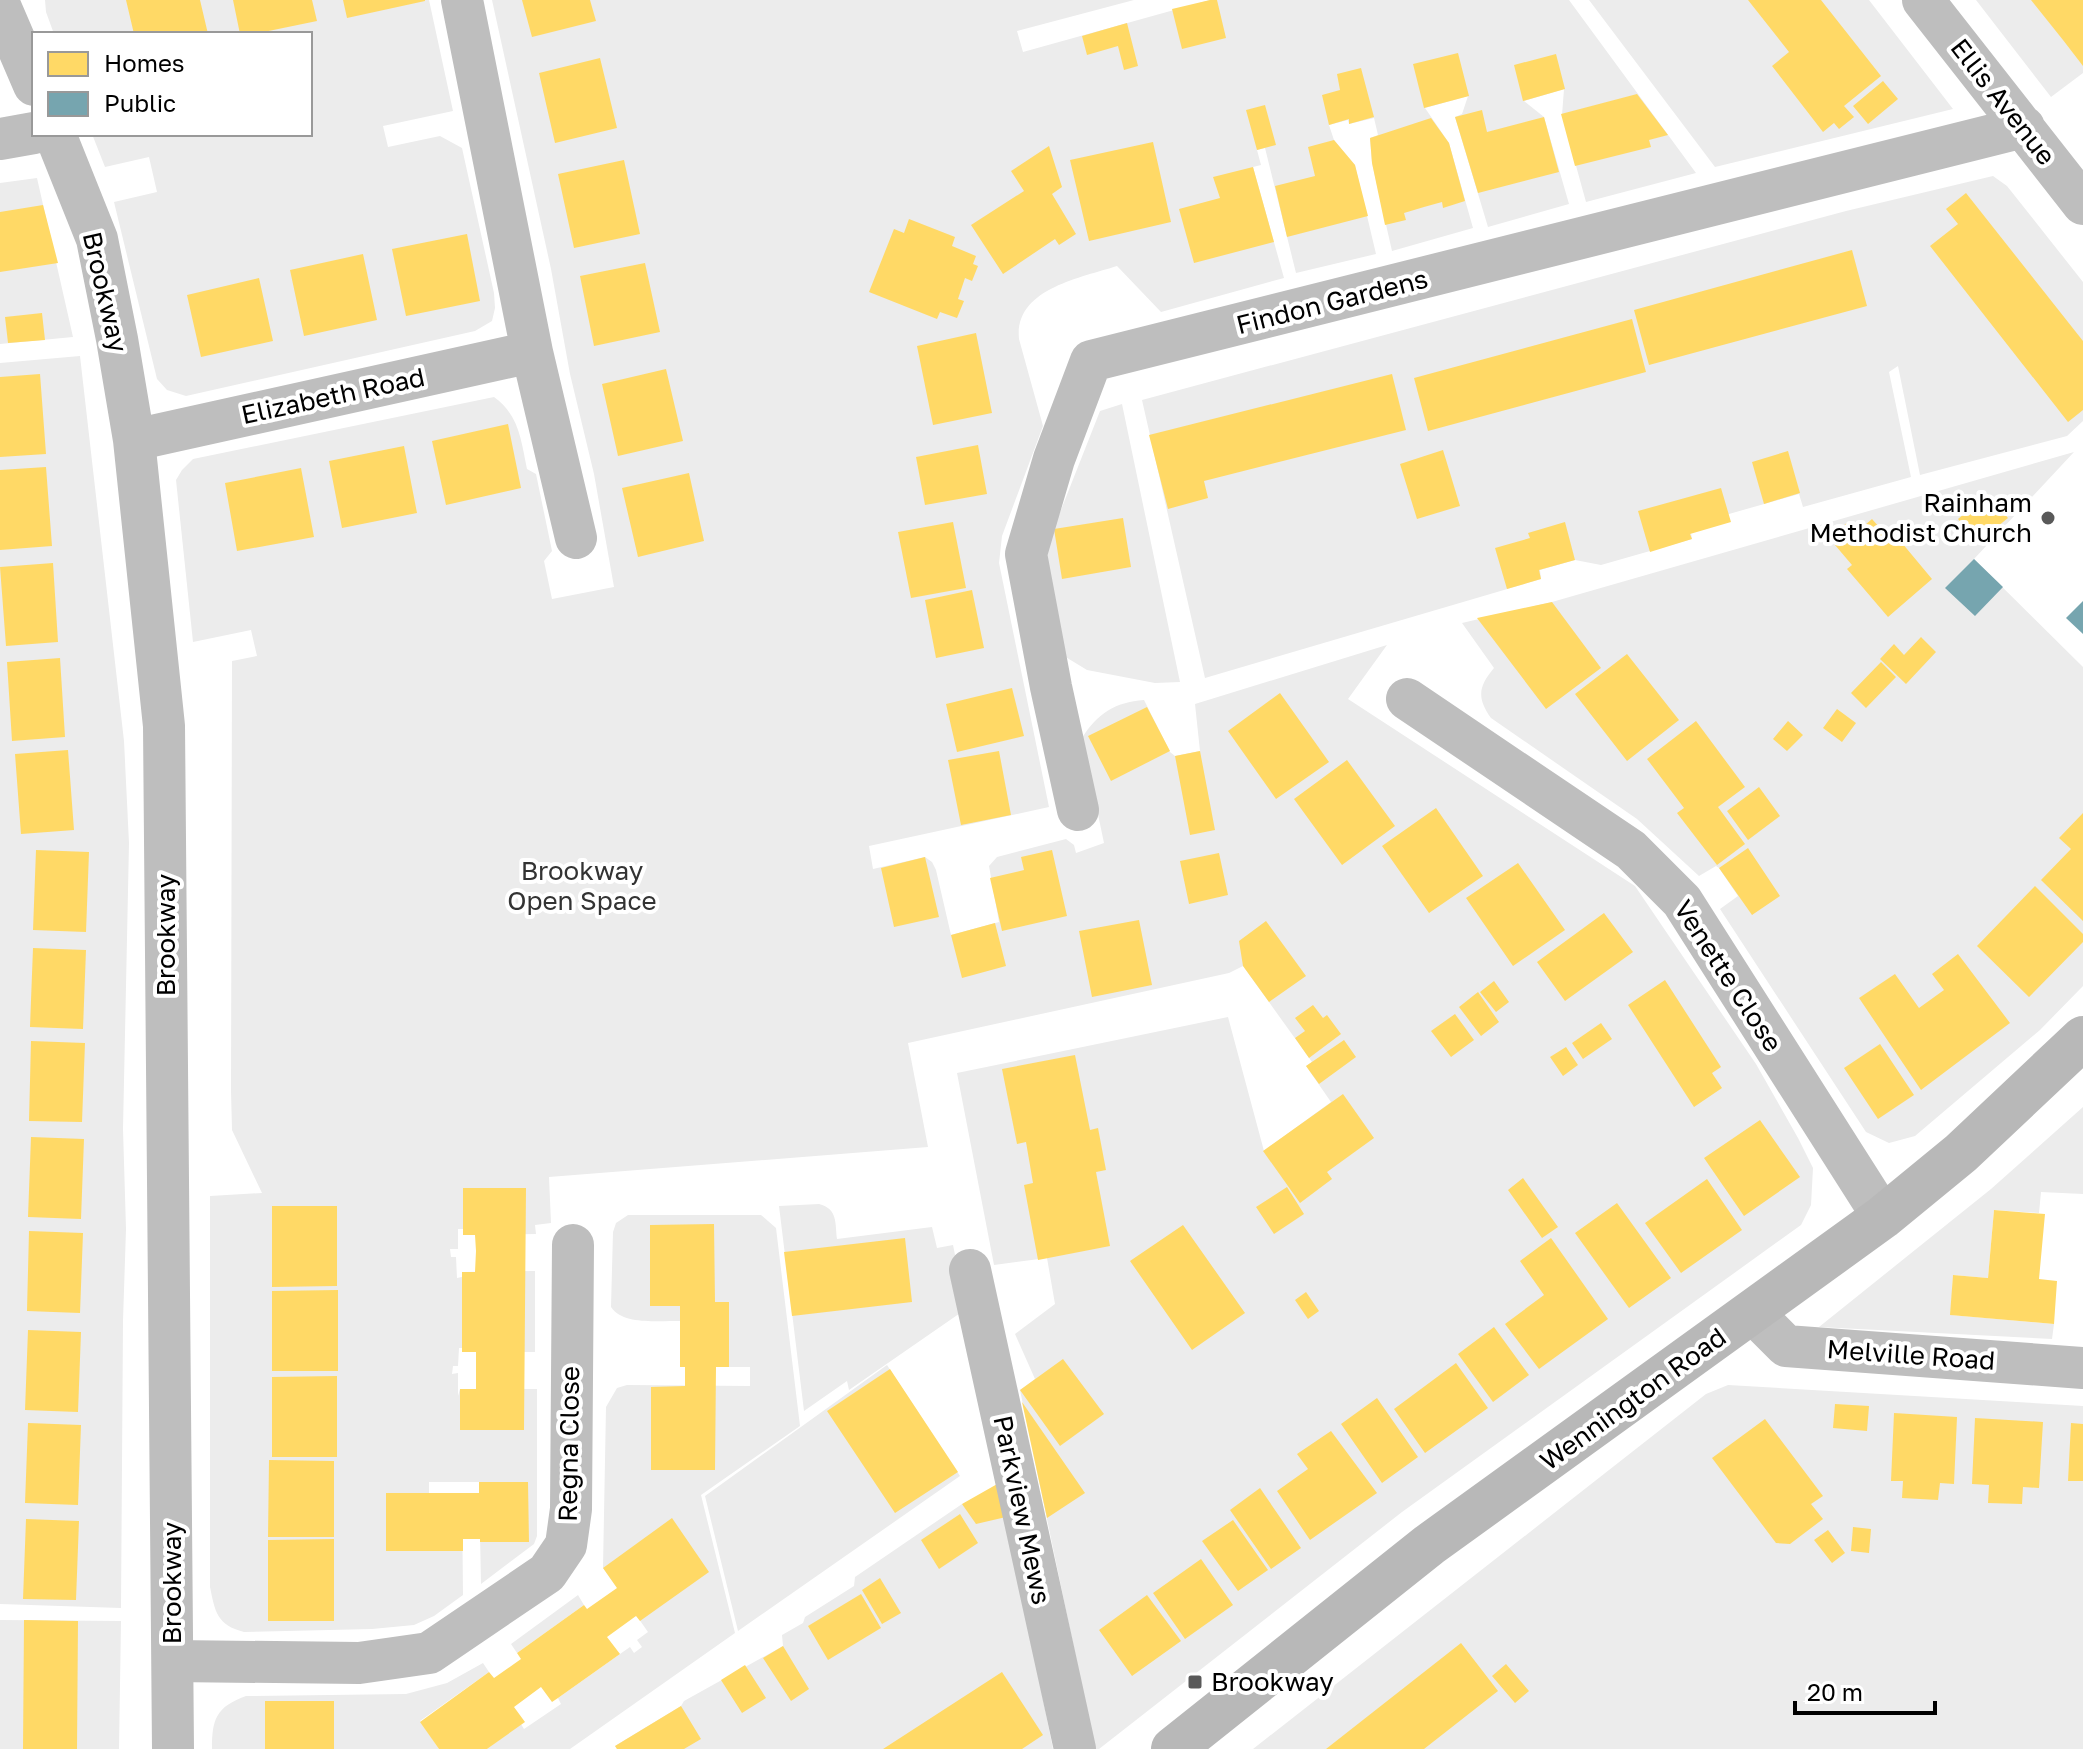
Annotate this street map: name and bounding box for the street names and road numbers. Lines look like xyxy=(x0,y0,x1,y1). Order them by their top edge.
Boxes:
street label: Ellis Avenue xyxy=(1945,32,2062,171)
street label: Brookway xyxy=(77,229,134,356)
street label: Findon Gardens xyxy=(1233,263,1431,340)
street label: Elizabeth Road xyxy=(238,361,427,430)
street label: Brookway xyxy=(150,873,181,996)
street label: Venette Close xyxy=(1668,894,1789,1057)
street label: Wennington Road xyxy=(1534,1321,1732,1476)
street label: Melville Road xyxy=(1826,1333,1996,1376)
street label: Regna Close xyxy=(552,1366,585,1522)
street label: Parkview Mews xyxy=(987,1413,1058,1607)
street label: Brookway xyxy=(156,1521,187,1644)

